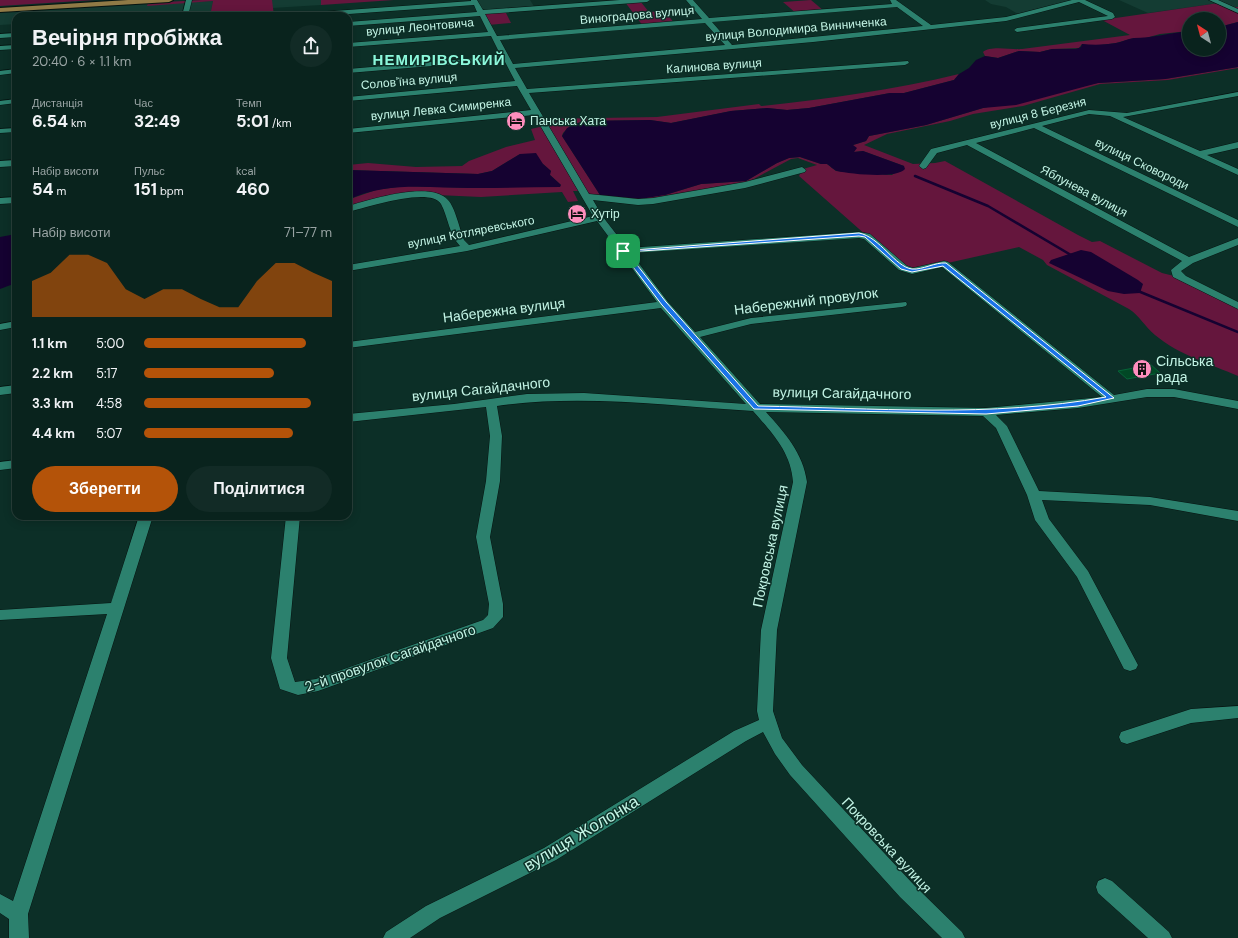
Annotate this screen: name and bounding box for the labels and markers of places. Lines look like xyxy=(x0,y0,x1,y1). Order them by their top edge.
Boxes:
hotel icon: Панська Хата xyxy=(505,110,527,132)
place label: Панська Хата xyxy=(530,113,606,129)
hotel icon: Хутір xyxy=(566,203,588,225)
place label: Хутір xyxy=(591,206,620,222)
pin xyxy=(606,234,640,268)
place label: Сільська рада xyxy=(1156,352,1213,386)
building icon: Сільська рада xyxy=(1131,358,1153,380)

